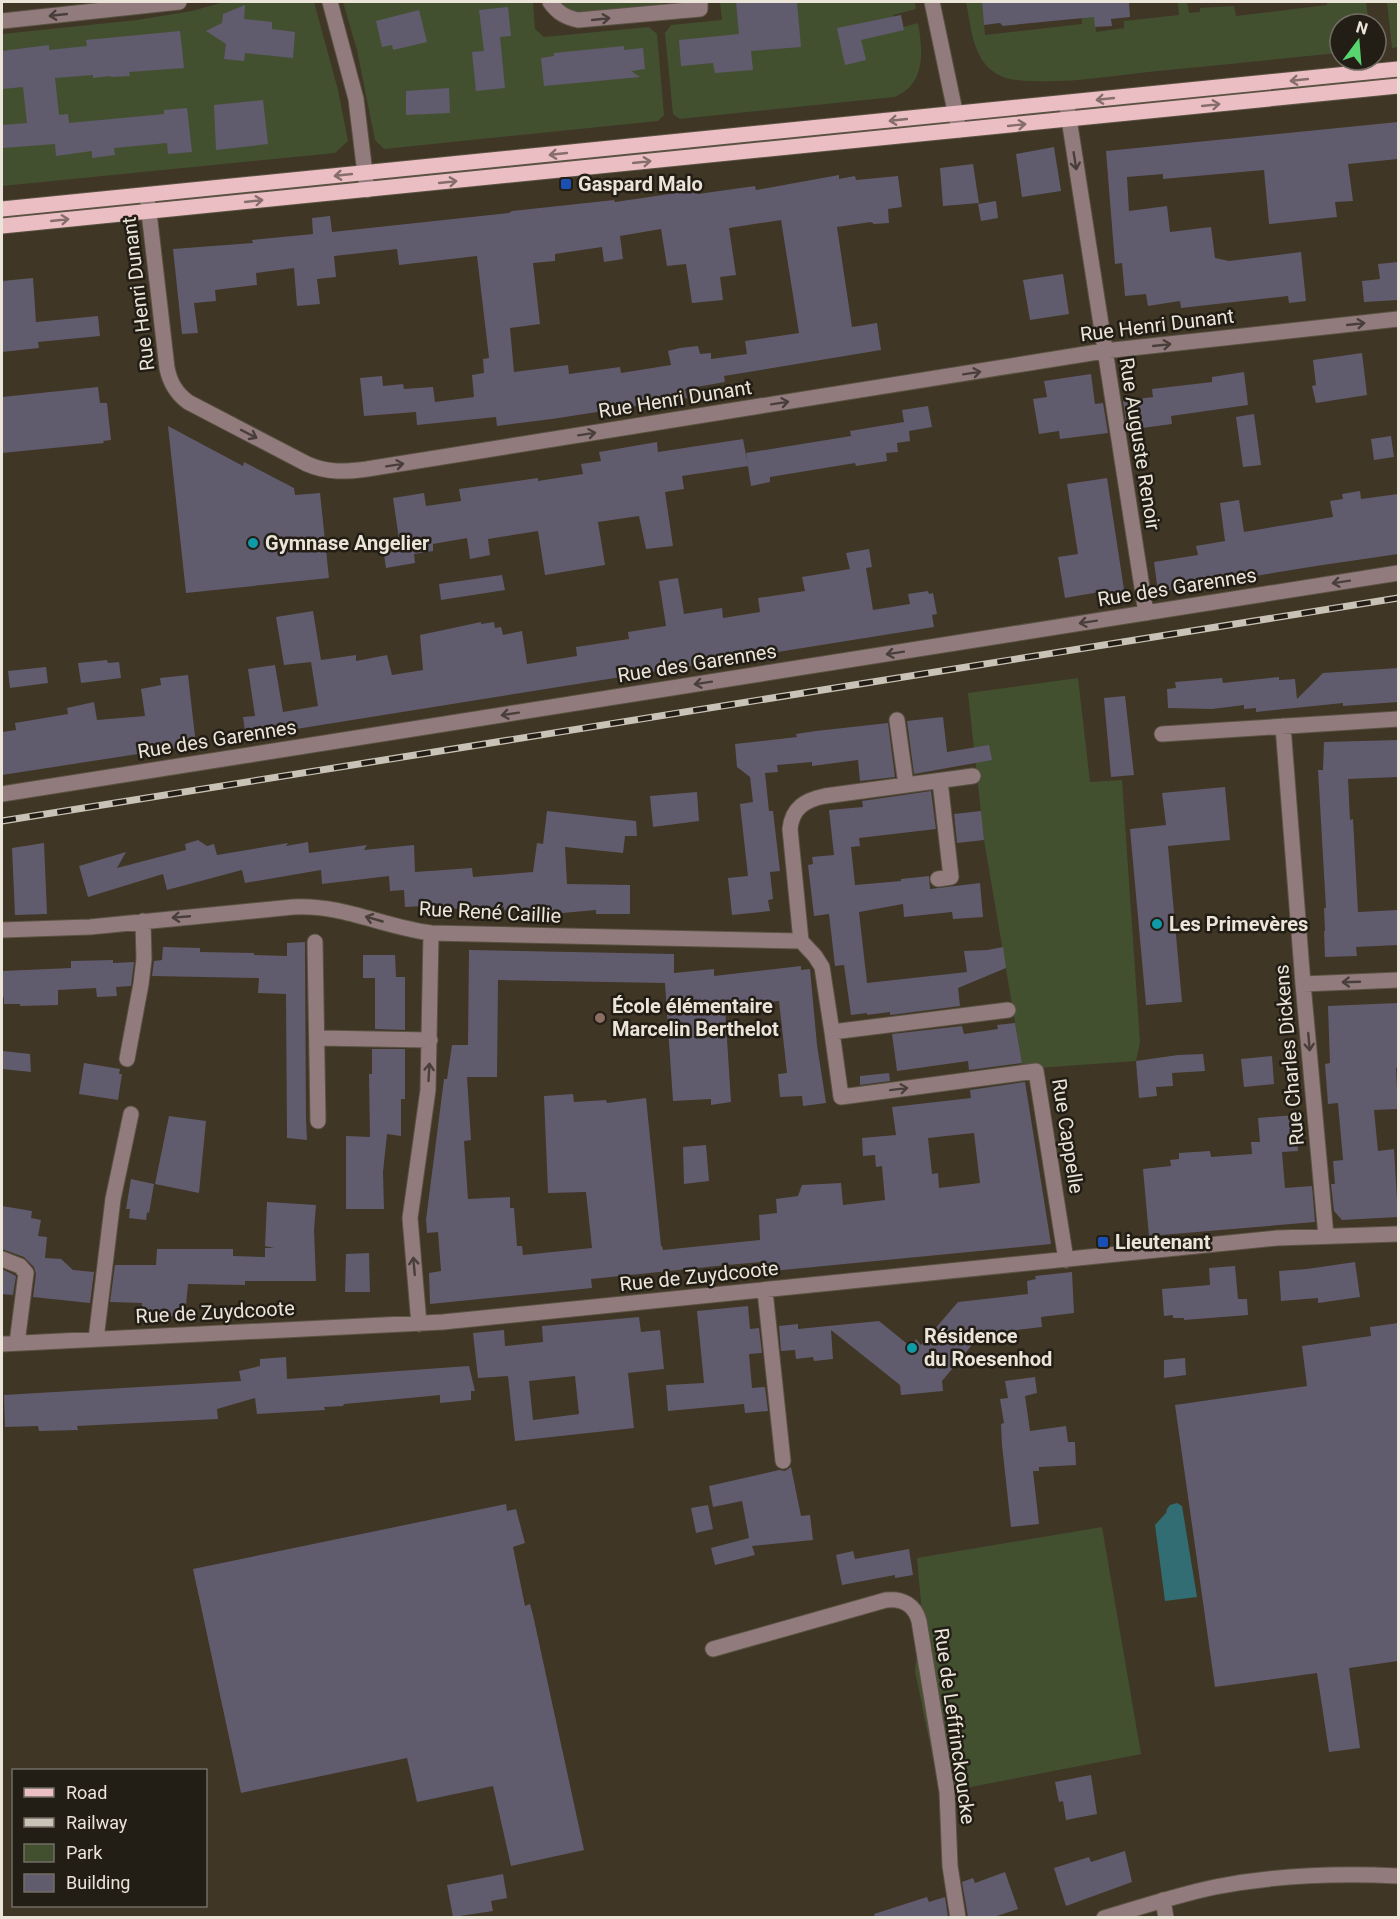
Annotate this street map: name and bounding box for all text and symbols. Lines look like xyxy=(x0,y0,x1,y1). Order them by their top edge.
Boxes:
one-way arrow xyxy=(49,10,69,21)
north arrow xyxy=(1328,12,1388,72)
one-way arrow xyxy=(591,13,611,24)
text: N xyxy=(1354,17,1370,39)
one-way arrow xyxy=(1289,74,1309,85)
one-way arrow xyxy=(1095,94,1115,105)
one-way arrow xyxy=(1201,99,1221,110)
one-way arrow xyxy=(889,115,909,126)
one-way arrow xyxy=(1007,119,1027,130)
one-way arrow xyxy=(548,149,568,160)
one-way arrow xyxy=(1070,151,1081,170)
one-way arrow xyxy=(631,156,651,167)
one-way arrow xyxy=(334,170,353,181)
place label: Gaspard Malo xyxy=(578,172,703,196)
one-way arrow xyxy=(437,176,457,187)
marker: Gaspard Malo xyxy=(559,177,573,191)
one-way arrow xyxy=(243,195,263,206)
one-way arrow xyxy=(49,214,69,225)
street label: Rue Henri Dunant xyxy=(117,216,159,372)
street label: Rue Henri Dunant xyxy=(1079,304,1235,346)
one-way arrow xyxy=(1345,318,1365,329)
one-way arrow xyxy=(1152,339,1172,350)
street label: Rue Auguste Renoir xyxy=(1114,356,1166,532)
one-way arrow xyxy=(962,367,982,378)
street label: Rue Henri Dunant xyxy=(597,375,753,423)
one-way arrow xyxy=(770,398,789,409)
one-way arrow xyxy=(577,428,597,439)
one-way arrow xyxy=(239,429,257,440)
one-way arrow xyxy=(384,459,404,470)
place label: Gymnase Angelier xyxy=(265,531,430,555)
marker: Gymnase Angelier xyxy=(246,536,260,550)
street label: Rue des Garennes xyxy=(1096,563,1258,611)
one-way arrow xyxy=(1331,577,1351,588)
one-way arrow xyxy=(1079,617,1098,628)
street label: Rue des Garennes xyxy=(616,639,778,687)
one-way arrow xyxy=(886,647,906,658)
one-way arrow xyxy=(693,678,713,689)
one-way arrow xyxy=(501,708,521,719)
street label: Rue des Garennes xyxy=(136,715,298,763)
street label: Rue René Caillie xyxy=(418,896,562,928)
one-way arrow xyxy=(171,912,191,923)
place label: Les Primevères xyxy=(1169,912,1308,936)
one-way arrow xyxy=(365,913,384,924)
marker: Les Primevères xyxy=(1150,917,1164,931)
street label: Rue Charles Dickens xyxy=(1269,963,1309,1147)
one-way arrow xyxy=(1341,977,1361,988)
place label: École élémentaire Marcelin Berthelot xyxy=(612,994,779,1041)
marker: École élémentaire Marcelin Berthelot xyxy=(593,1011,607,1025)
one-way arrow xyxy=(1304,1032,1315,1052)
one-way arrow xyxy=(423,1063,434,1083)
street label: Rue Cappelle xyxy=(1047,1077,1089,1195)
one-way arrow xyxy=(889,1083,908,1094)
place label: Lieutenant xyxy=(1115,1230,1211,1254)
marker: Lieutenant xyxy=(1096,1235,1110,1249)
one-way arrow xyxy=(408,1256,419,1276)
street label: Rue de Zuydcoote xyxy=(618,1256,780,1296)
street label: Rue de Zuydcoote xyxy=(135,1296,295,1328)
place label: Résidence du Roesenhod xyxy=(924,1324,1052,1371)
marker: Résidence du Roesenhod xyxy=(905,1341,919,1355)
street label: Rue de Leffrinckoucke xyxy=(929,1626,981,1826)
legend xyxy=(12,1769,207,1907)
text: Road xyxy=(66,1782,107,1803)
text: Railway xyxy=(66,1812,128,1833)
text: Park xyxy=(66,1842,103,1863)
text: Building xyxy=(66,1872,130,1893)

